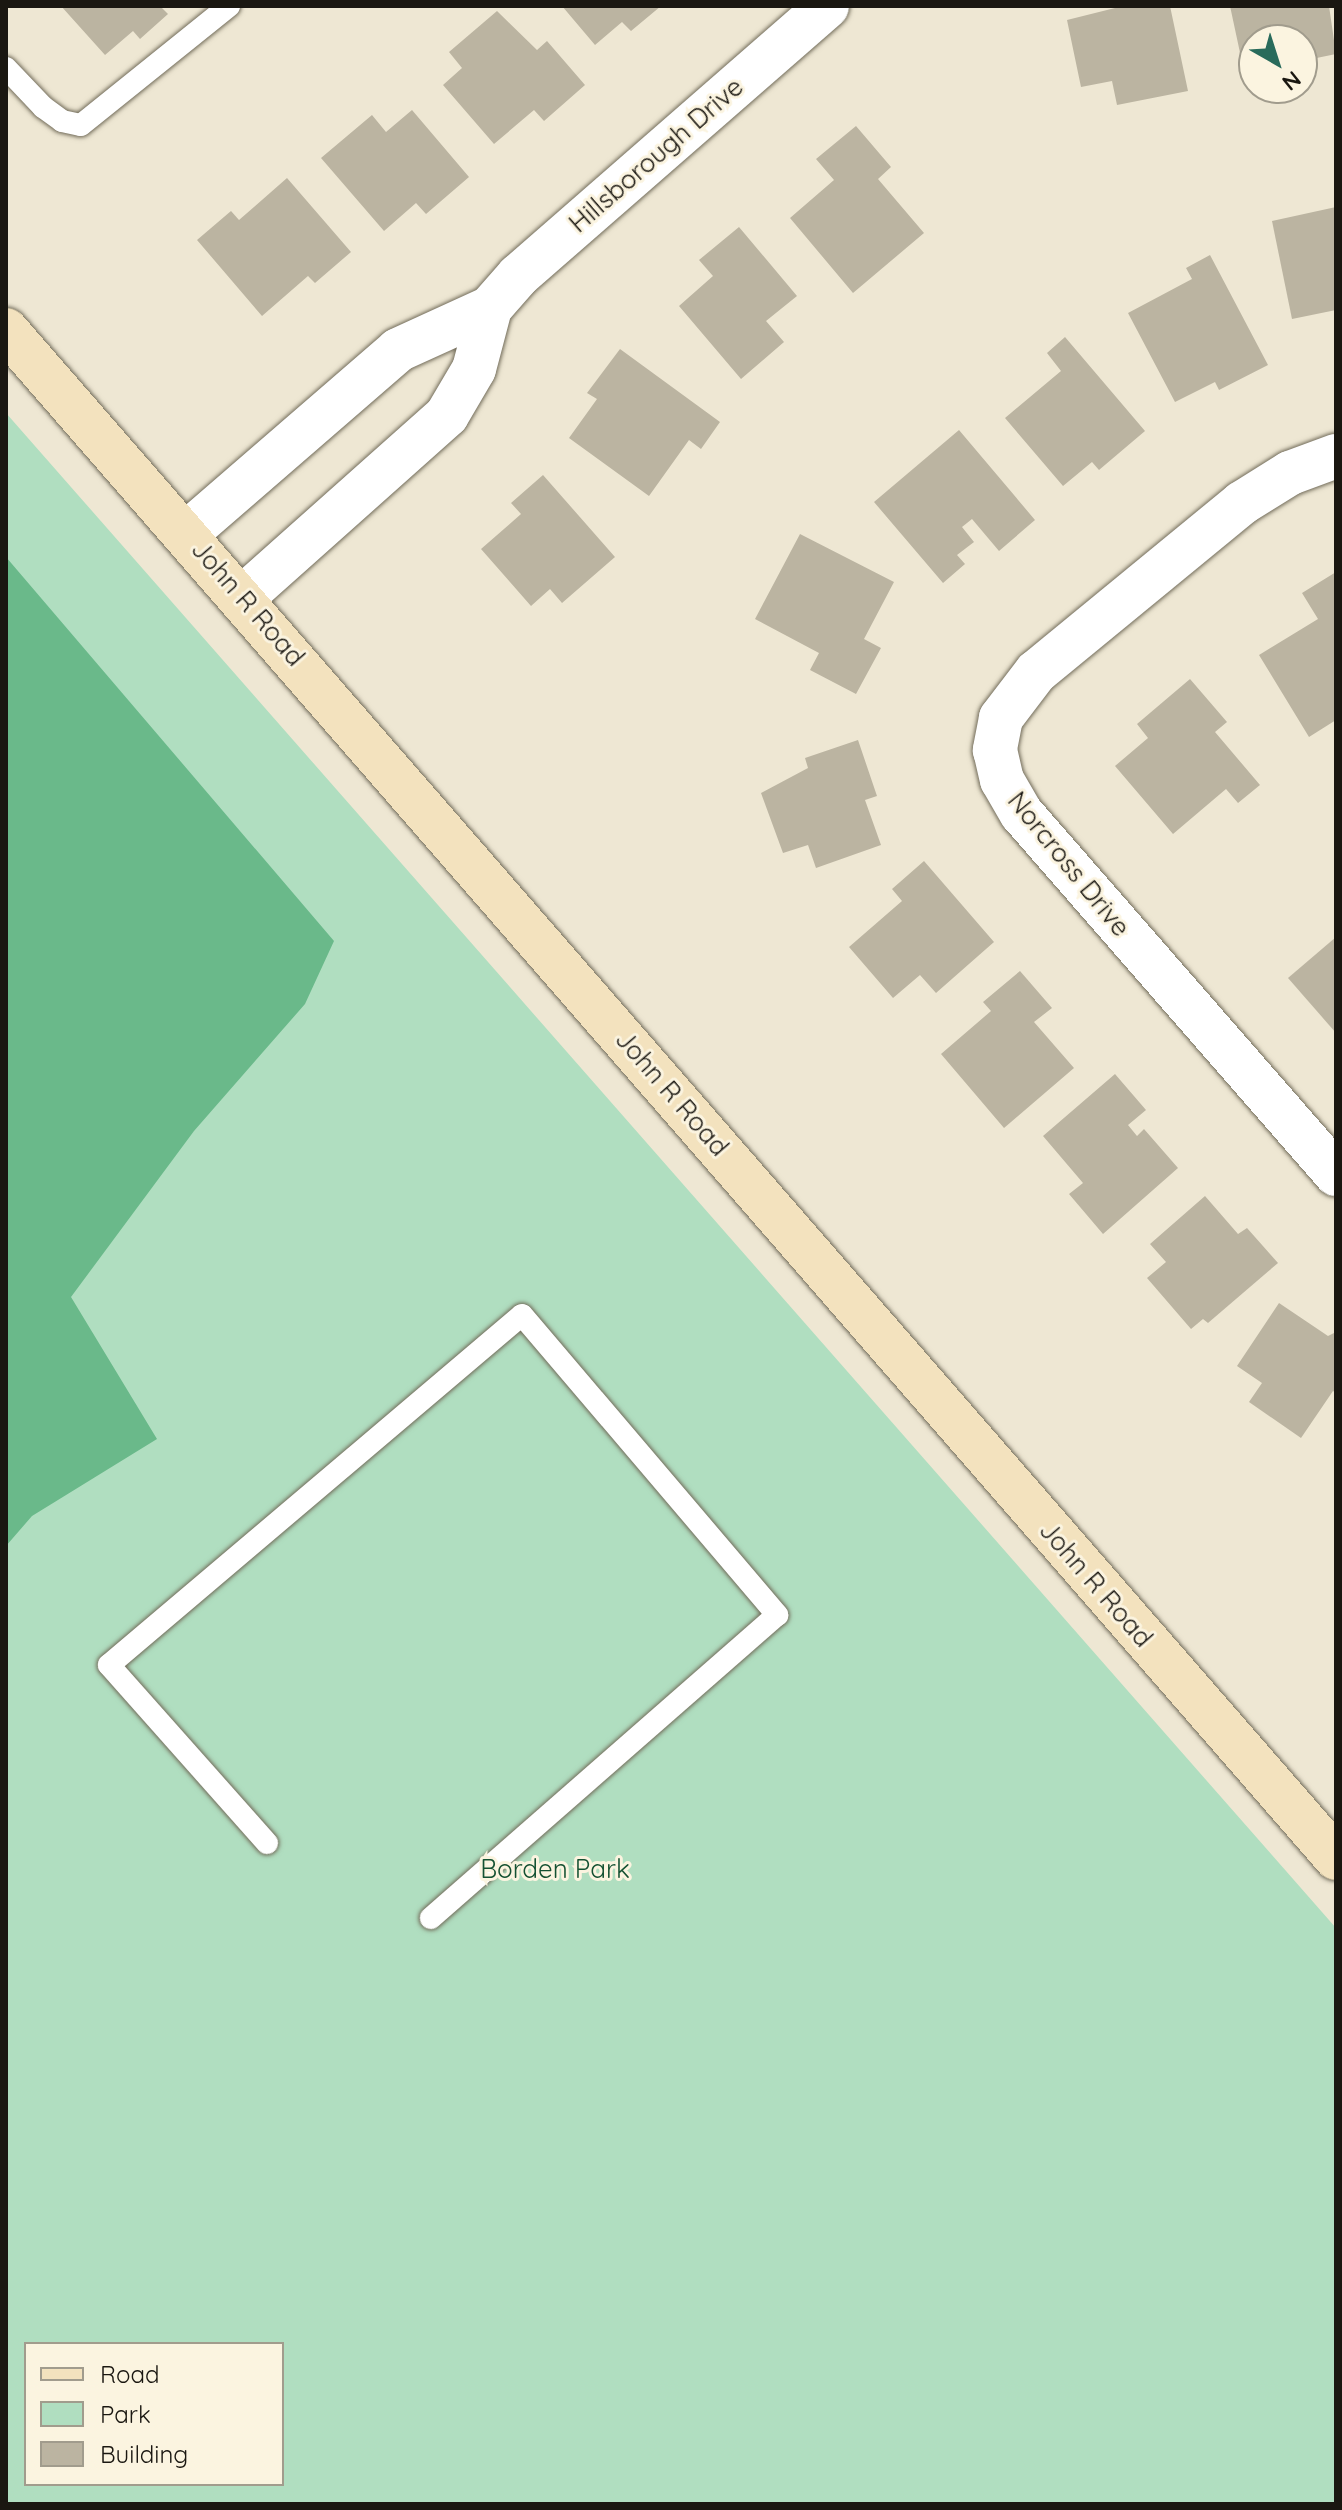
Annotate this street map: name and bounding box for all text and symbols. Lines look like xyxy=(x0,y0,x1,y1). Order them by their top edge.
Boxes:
north arrow xyxy=(1238,24,1318,104)
text: N xyxy=(1277,65,1307,97)
street label: Hillsborough Drive xyxy=(563,71,749,239)
street label: John R Road xyxy=(185,534,311,672)
street label: Norcross Drive xyxy=(1001,786,1137,942)
street label: John R Road xyxy=(609,1024,735,1162)
street label: John R Road xyxy=(1033,1515,1159,1653)
park label: Borden Park xyxy=(480,1853,630,1885)
legend xyxy=(24,2342,284,2486)
text: Road xyxy=(100,2359,160,2389)
text: Park xyxy=(100,2399,151,2429)
text: Building xyxy=(100,2439,188,2469)

